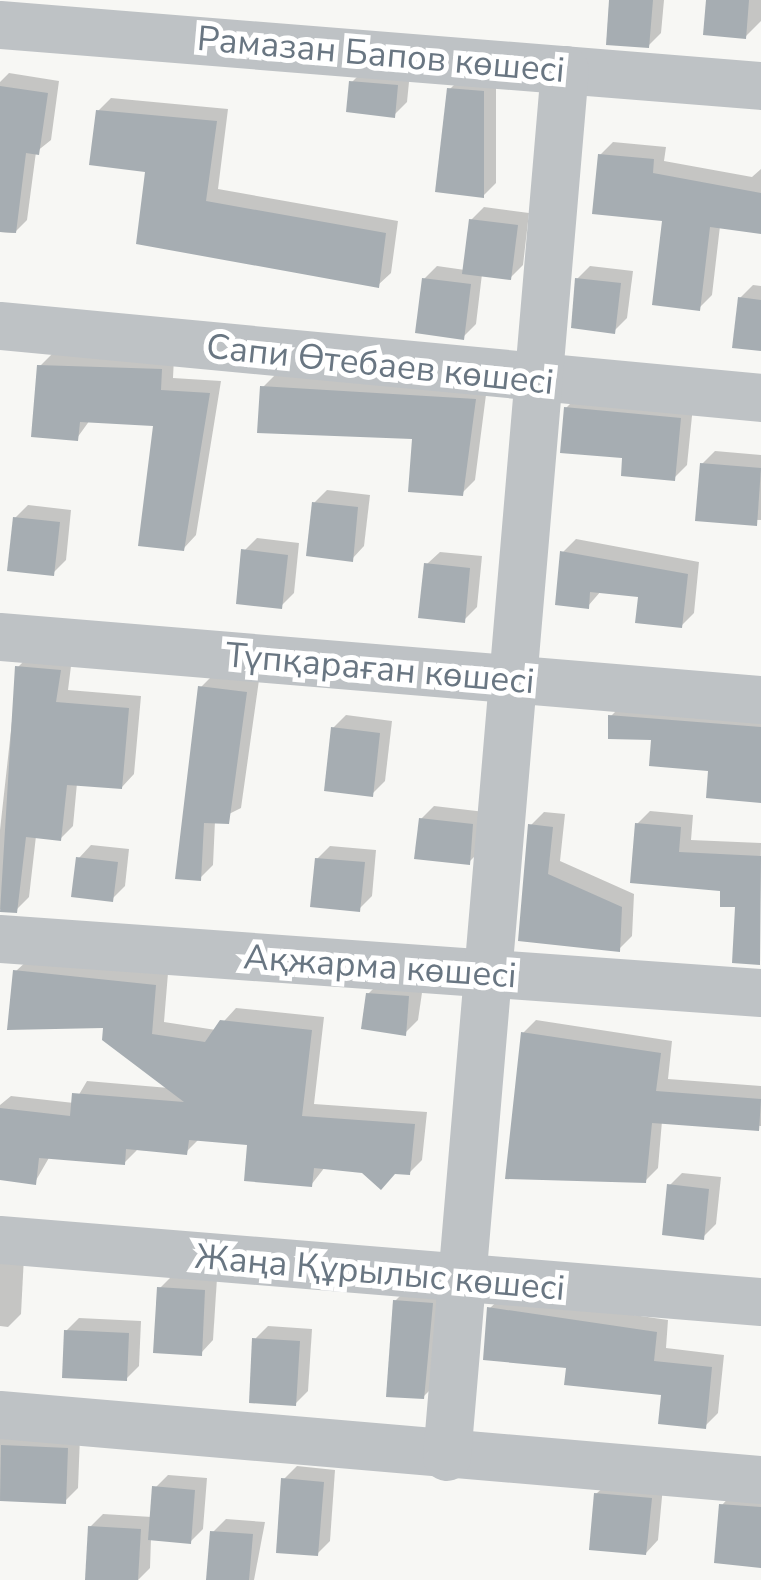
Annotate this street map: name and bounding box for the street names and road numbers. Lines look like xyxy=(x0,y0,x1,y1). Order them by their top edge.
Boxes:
street label: Рамазан Бапов көшесі xyxy=(195,18,567,92)
street label: Сапи Өтебаев көшесі xyxy=(204,326,556,404)
street label: Түпқараған көшесі xyxy=(224,635,536,703)
street label: Ақжарма көшесі xyxy=(242,937,518,997)
street label: Жаңа Құрылыс көшесі xyxy=(193,1236,567,1310)

